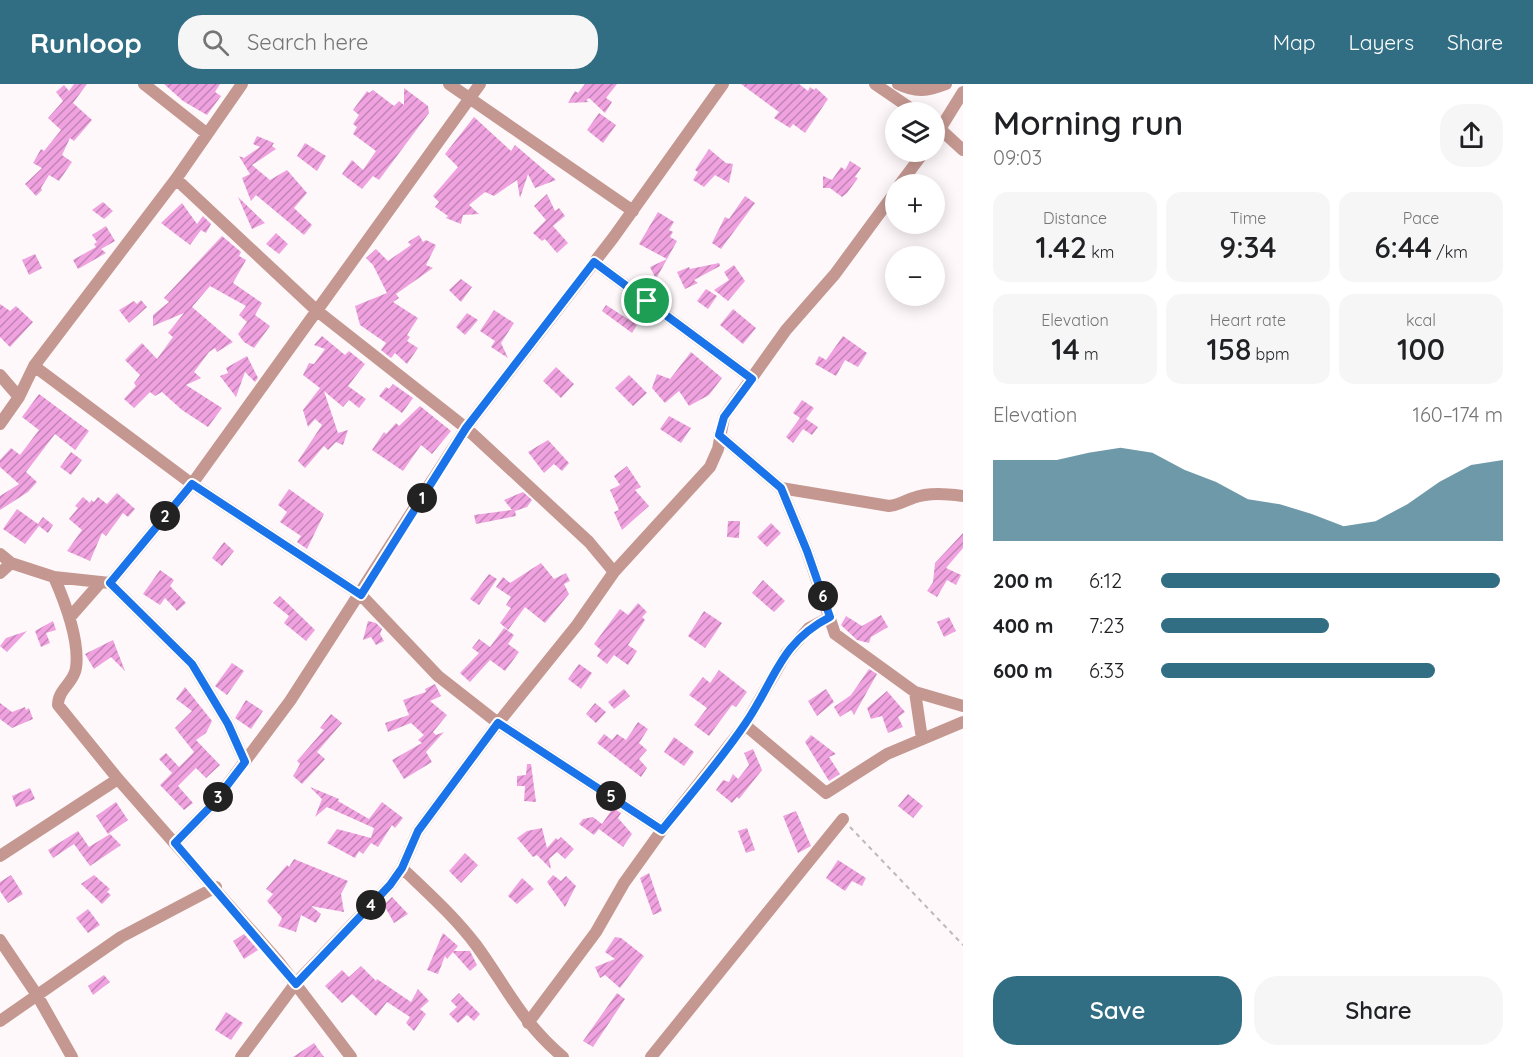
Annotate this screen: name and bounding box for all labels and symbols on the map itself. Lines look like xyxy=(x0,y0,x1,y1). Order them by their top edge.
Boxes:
pin xyxy=(621,275,672,326)
pin: 1 xyxy=(407,483,437,513)
pin: 2 xyxy=(150,501,180,531)
pin: 6 xyxy=(808,581,838,611)
pin: 5 xyxy=(596,781,626,811)
pin: 3 xyxy=(203,782,233,812)
pin: 4 xyxy=(356,890,386,920)

